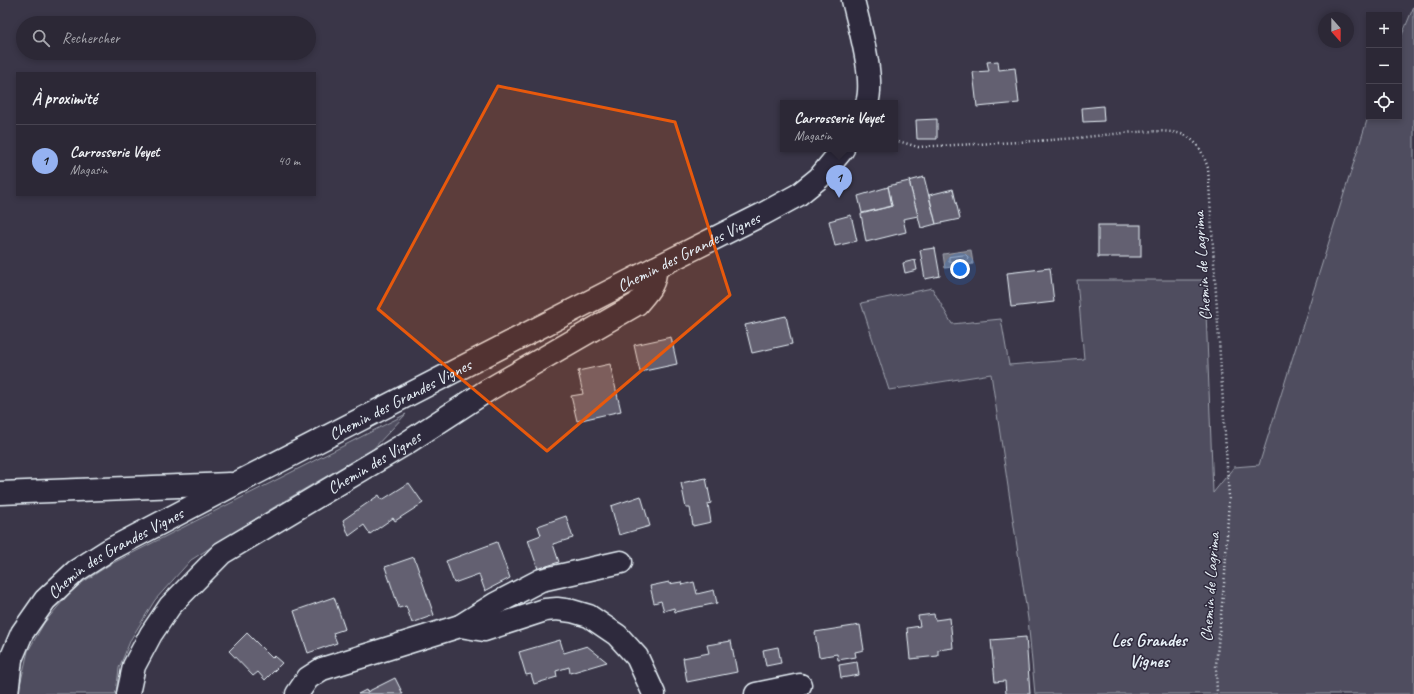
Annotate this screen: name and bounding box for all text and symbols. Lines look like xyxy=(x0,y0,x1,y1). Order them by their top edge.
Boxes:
north arrow xyxy=(1318,12,1354,48)
map controls xyxy=(1366,12,1402,120)
button: + xyxy=(1366,12,1402,48)
search box xyxy=(16,16,316,60)
icon: search xyxy=(30,27,52,49)
text: Rechercher xyxy=(62,29,120,48)
button: − xyxy=(1366,48,1402,84)
button: locate xyxy=(1366,84,1402,120)
text: À proximité xyxy=(32,88,97,109)
popup xyxy=(780,100,898,152)
text: Carrosserie Veyet xyxy=(794,109,884,128)
text: Magasin xyxy=(794,128,832,144)
text: Carrosserie Veyet xyxy=(70,143,160,162)
text: 1 xyxy=(42,153,48,169)
text: 40 m xyxy=(278,153,300,169)
text: Magasin xyxy=(70,162,108,178)
pin: 1 xyxy=(826,165,852,198)
street label: Chemin des Grandes Vignes xyxy=(613,206,765,296)
street label: Chemin de Lagrima xyxy=(1188,209,1216,321)
your location xyxy=(950,259,970,279)
street label: Chemin des Grandes Vignes xyxy=(325,353,477,444)
street label: Chemin des Vignes xyxy=(323,425,426,498)
street label: Chemin des Grandes Vignes xyxy=(43,501,189,603)
street label: Chemin de Lagrima xyxy=(1196,530,1224,642)
district label: Les Grandes Vignes xyxy=(1111,629,1188,672)

